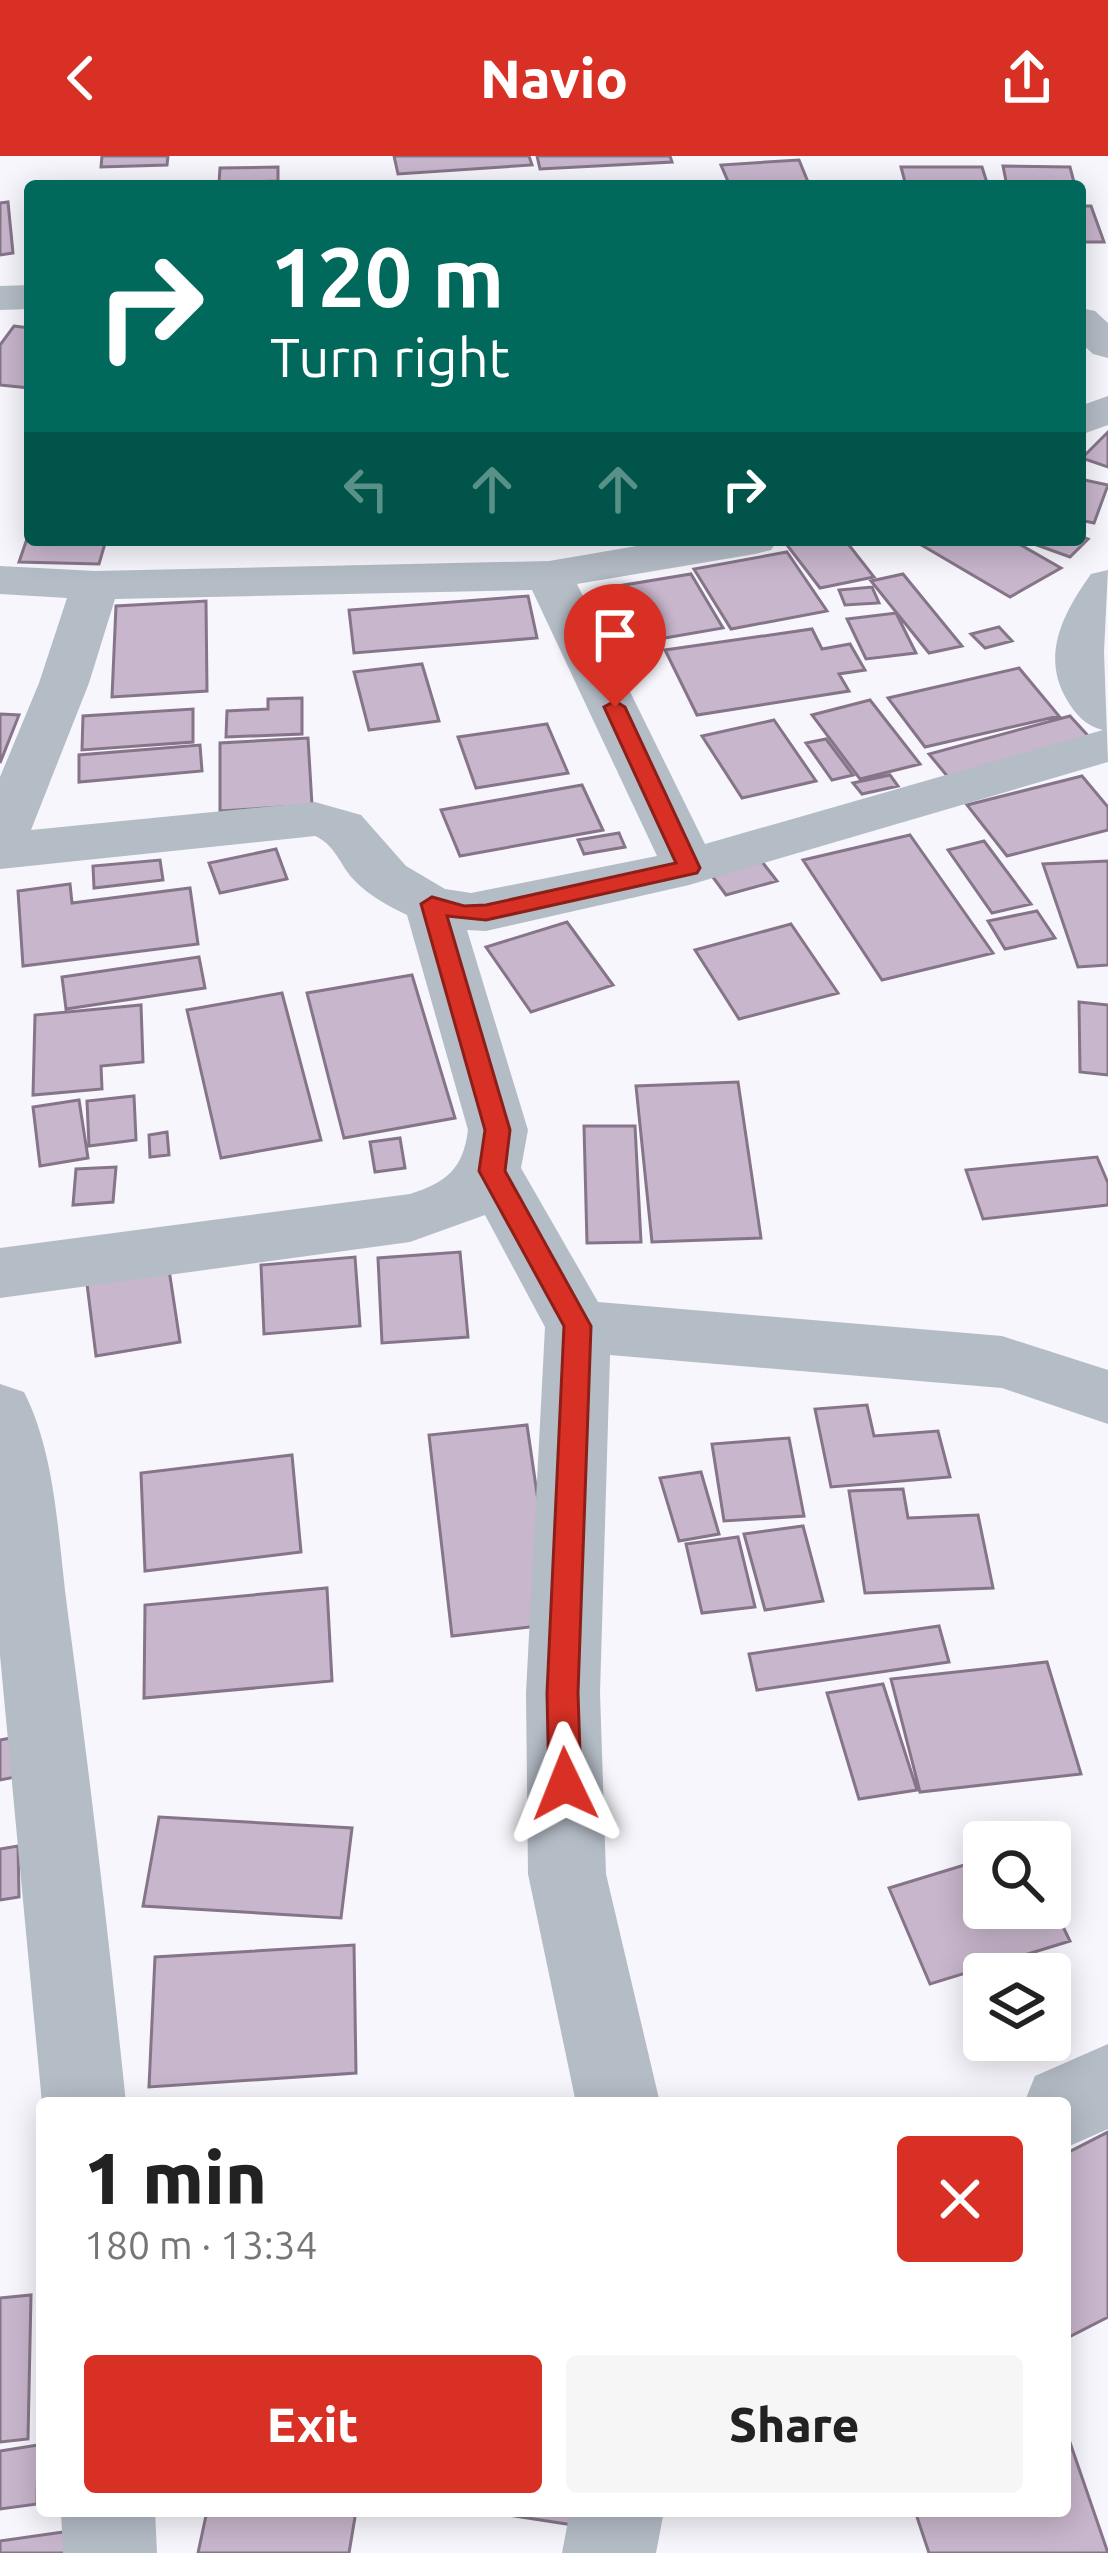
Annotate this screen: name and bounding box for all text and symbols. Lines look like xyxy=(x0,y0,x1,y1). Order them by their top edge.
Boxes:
icon: back xyxy=(48,45,114,111)
icon: share xyxy=(994,45,1060,111)
text: Navio xyxy=(480,48,628,108)
icon: right xyxy=(72,228,228,384)
text: 120 m xyxy=(270,229,504,323)
text: Turn right xyxy=(270,327,510,387)
icon: left xyxy=(333,456,399,522)
icon: ahead xyxy=(459,456,525,522)
icon: ahead xyxy=(585,456,651,522)
icon: right xyxy=(711,456,777,522)
pin xyxy=(564,584,666,707)
icon: arrive xyxy=(582,602,648,668)
position arrow xyxy=(502,1721,628,1847)
map controls xyxy=(963,1821,1071,2061)
button: search xyxy=(963,1821,1071,1929)
button: layers xyxy=(963,1953,1071,2061)
button: close xyxy=(897,2136,1023,2262)
text: 1 min xyxy=(84,2137,267,2218)
text: 180 m · 13:34 xyxy=(84,2223,318,2266)
button: Exit xyxy=(84,2355,542,2493)
button: Share xyxy=(566,2355,1023,2493)

